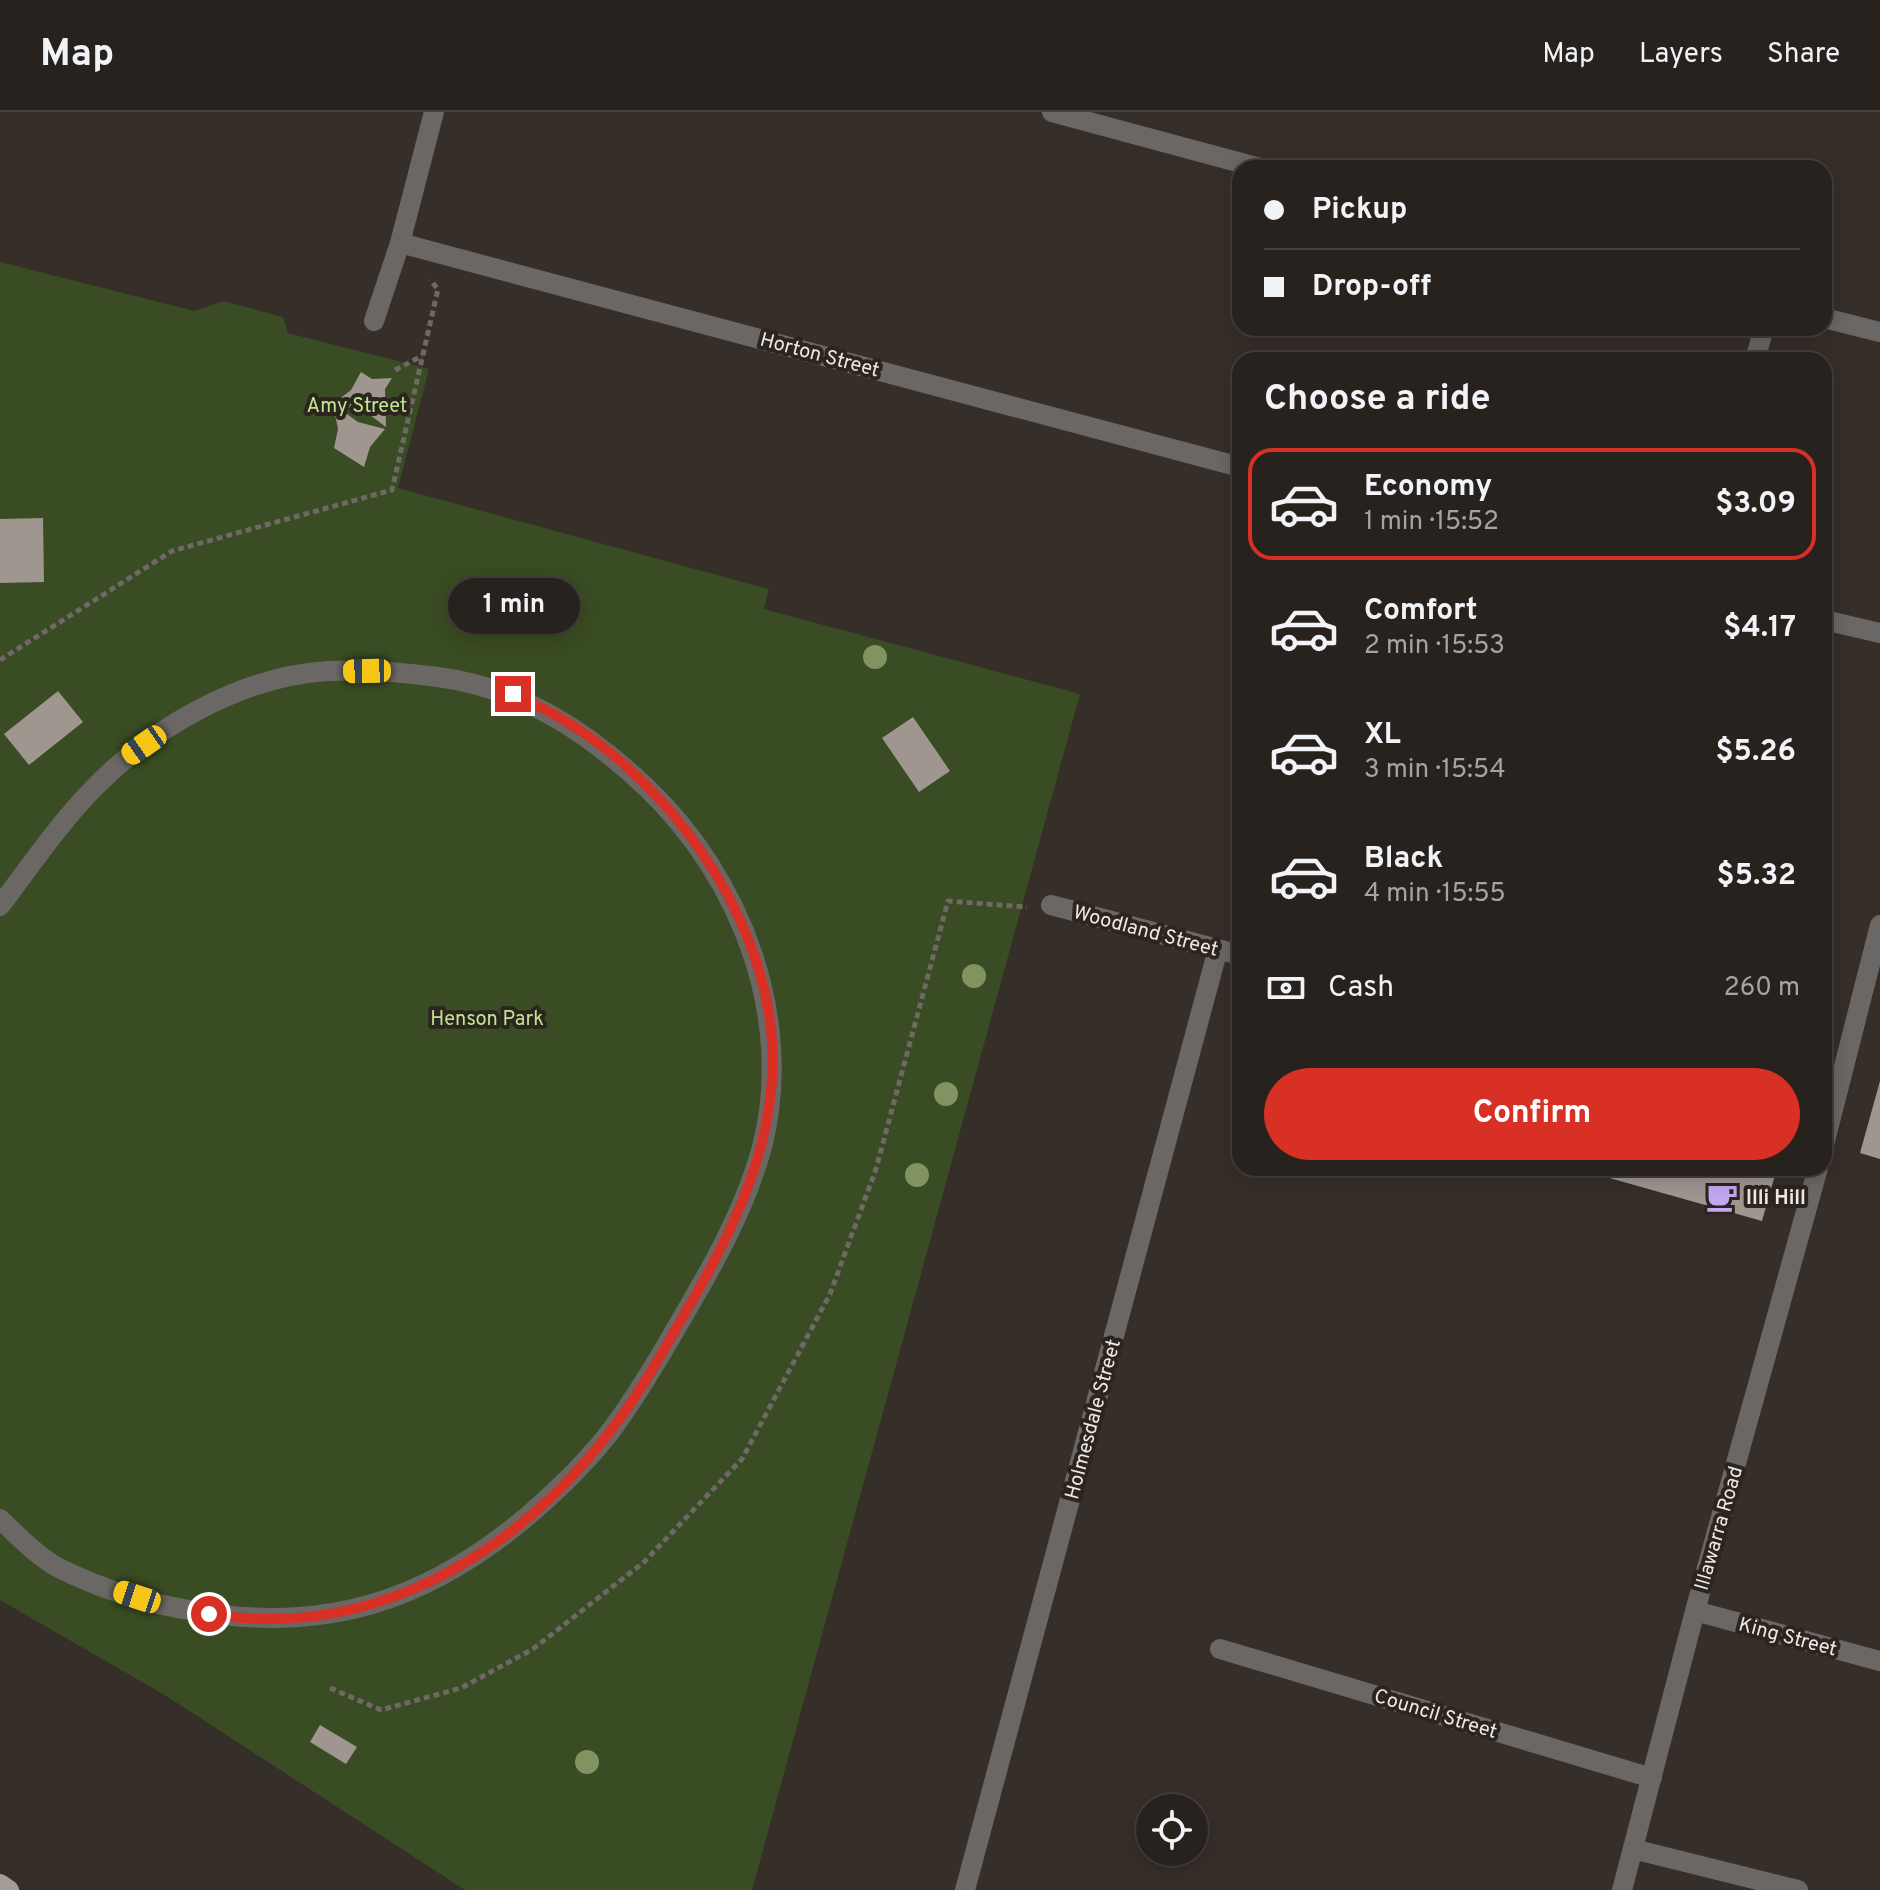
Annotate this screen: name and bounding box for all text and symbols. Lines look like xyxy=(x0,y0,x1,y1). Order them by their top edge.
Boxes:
text: Map xyxy=(40,31,114,80)
text: Map xyxy=(1542,37,1595,73)
text: Layers xyxy=(1639,37,1723,73)
text: Share xyxy=(1767,37,1840,73)
text: Pickup xyxy=(1312,192,1407,229)
text: Drop-off xyxy=(1312,269,1431,306)
street label: Horton Street xyxy=(757,328,882,384)
text: Choose a ride xyxy=(1264,377,1490,423)
park label: Amy Street xyxy=(307,394,407,420)
icon: car xyxy=(1268,468,1340,540)
text: Economy xyxy=(1364,469,1492,506)
text: $3.09 xyxy=(1715,486,1796,523)
text: 1 min · 15:52 xyxy=(1364,506,1499,539)
callout: 1 min xyxy=(447,578,579,634)
text: 1 min xyxy=(483,589,545,622)
icon: car xyxy=(1268,592,1340,664)
text: Comfort xyxy=(1364,593,1477,630)
text: $4.17 xyxy=(1723,610,1796,647)
text: 2 min · 15:53 xyxy=(1364,630,1505,663)
car xyxy=(343,659,391,683)
route end xyxy=(495,676,531,712)
icon: car xyxy=(1268,716,1340,788)
text: XL xyxy=(1364,717,1401,754)
car xyxy=(117,721,171,769)
text: $5.26 xyxy=(1715,734,1796,771)
text: 3 min · 15:54 xyxy=(1364,754,1506,787)
icon: car xyxy=(1268,840,1340,912)
text: Black xyxy=(1364,841,1443,878)
text: $5.32 xyxy=(1717,858,1796,895)
text: 4 min · 15:55 xyxy=(1364,878,1506,911)
street label: Woodland Street xyxy=(1070,900,1221,964)
icon: cash xyxy=(1264,966,1308,1010)
text: Cash xyxy=(1328,970,1394,1007)
text: 260 m xyxy=(1724,972,1800,1005)
park label: Henson Park xyxy=(430,1007,544,1033)
button: Confirm xyxy=(1264,1068,1800,1160)
cafe icon: Illi Hill xyxy=(1705,1180,1739,1214)
place label: Illi Hill xyxy=(1746,1186,1806,1212)
street label: Holmesdale Street xyxy=(1060,1336,1128,1503)
street label: Illawarra Road xyxy=(1690,1463,1750,1594)
car xyxy=(110,1578,164,1616)
route start xyxy=(191,1596,227,1632)
street label: King Street xyxy=(1735,1612,1840,1664)
street label: Council Street xyxy=(1371,1684,1500,1746)
map controls xyxy=(1136,1794,1208,1866)
button: locate xyxy=(1136,1794,1208,1866)

